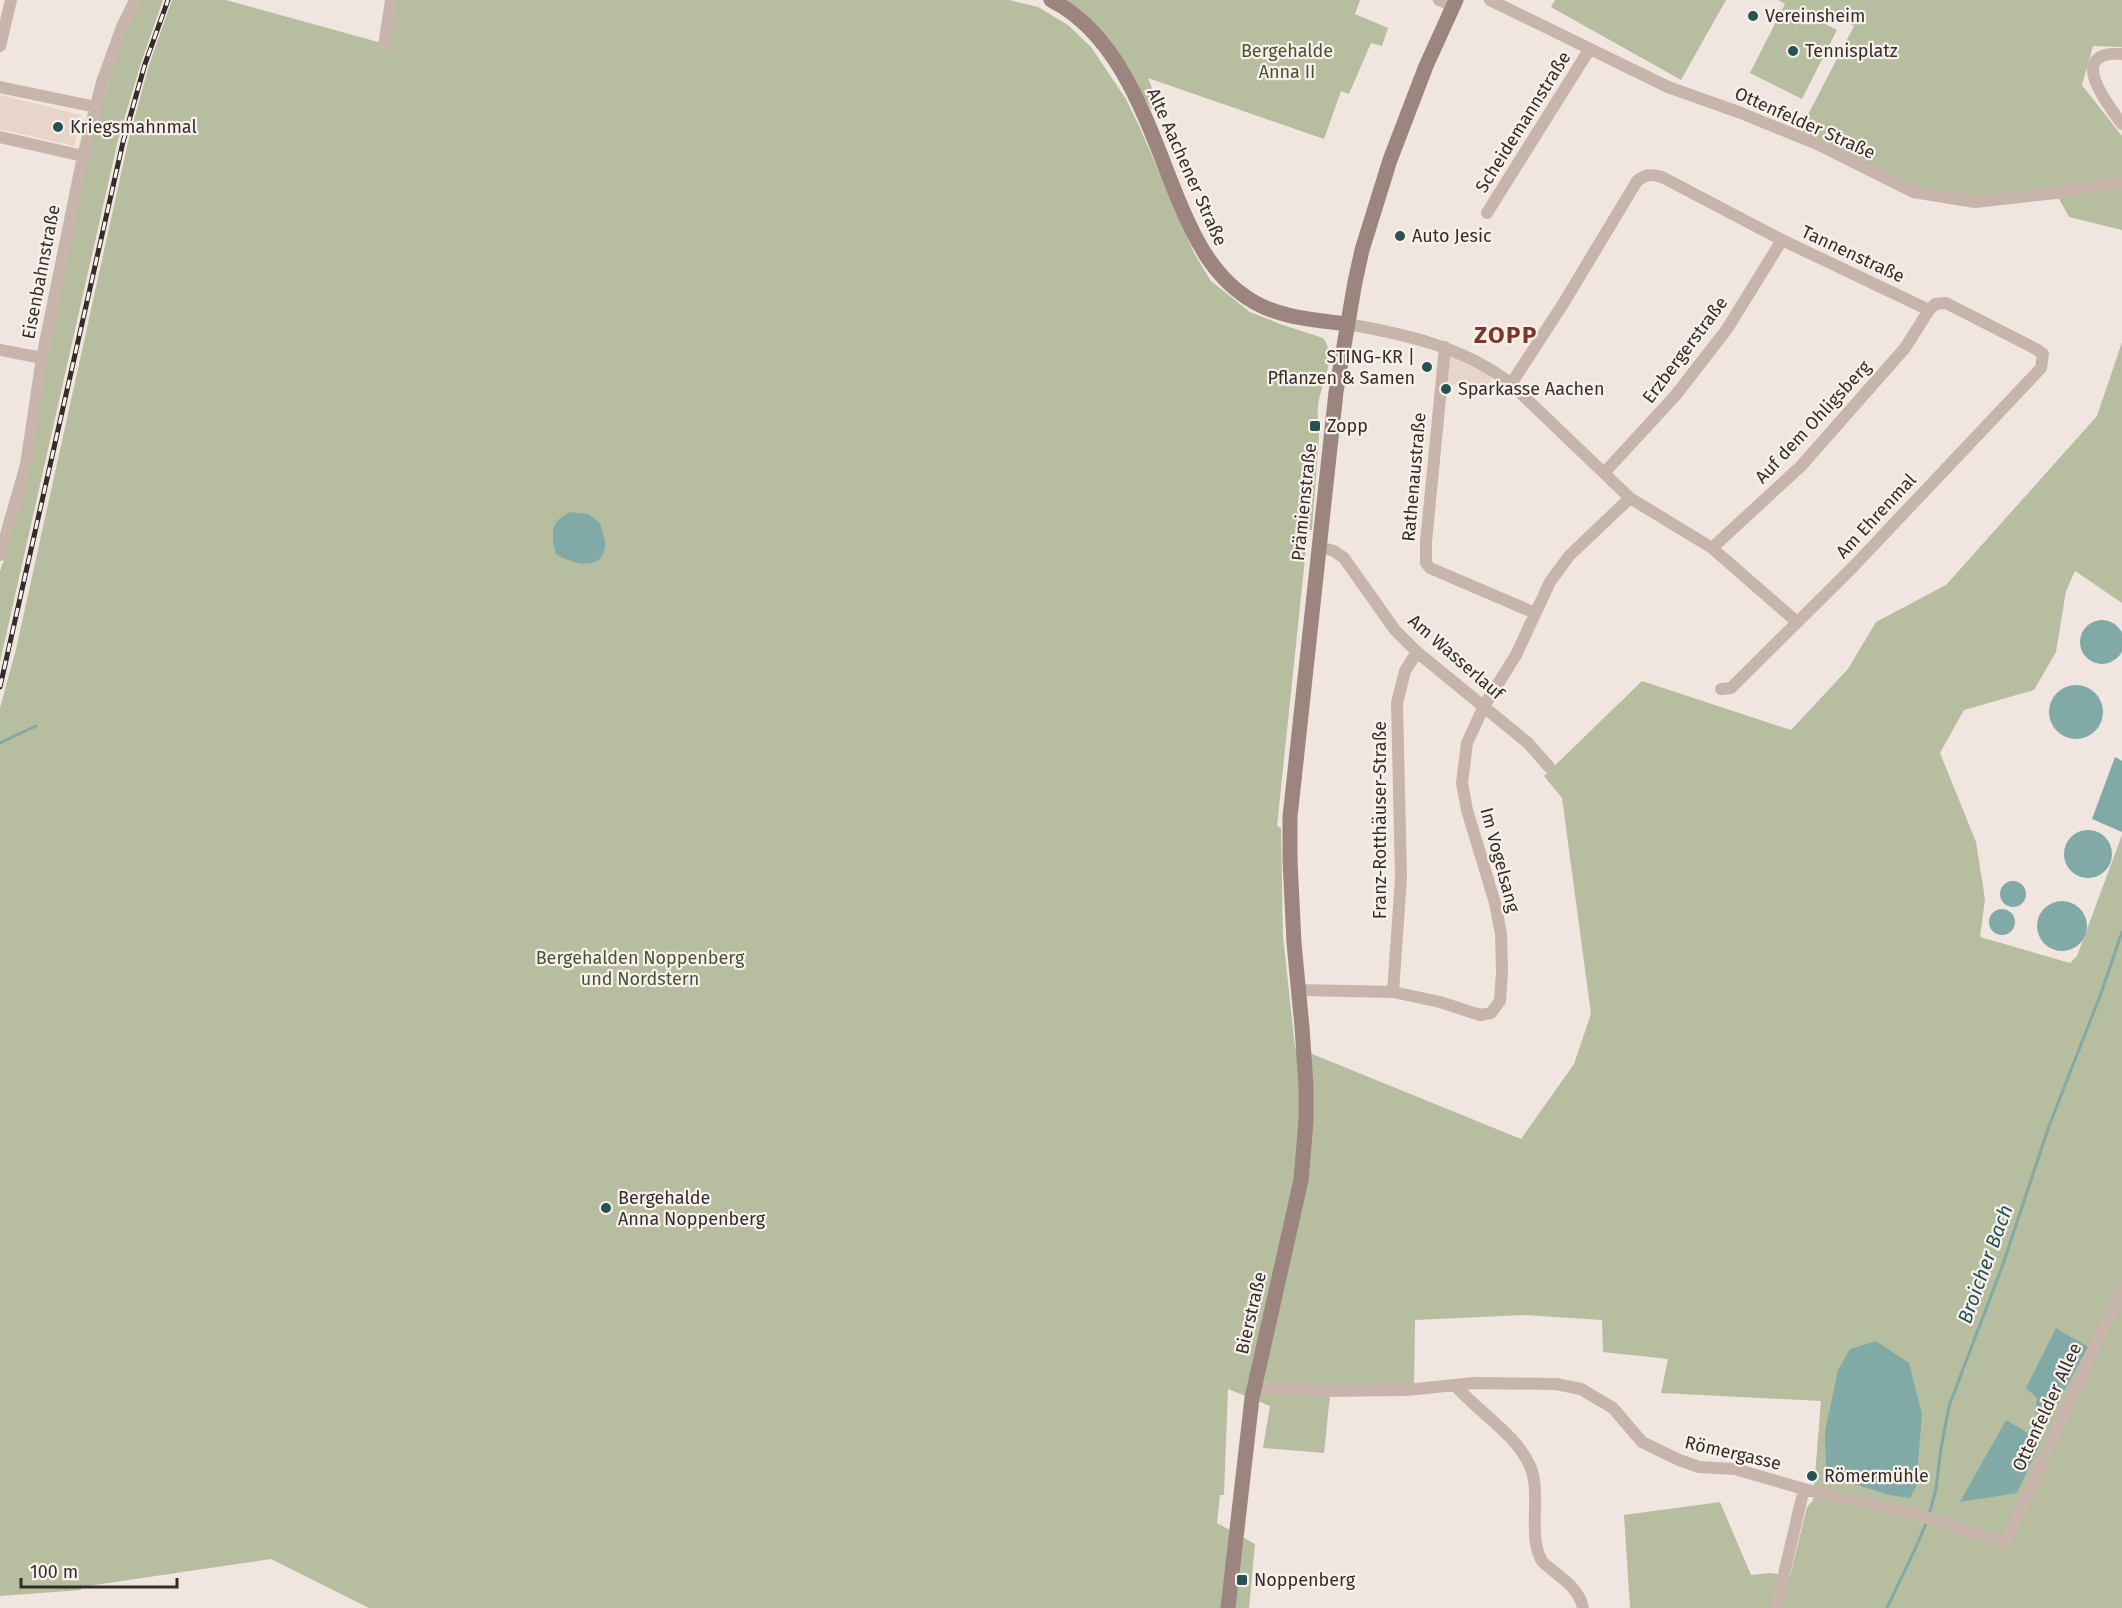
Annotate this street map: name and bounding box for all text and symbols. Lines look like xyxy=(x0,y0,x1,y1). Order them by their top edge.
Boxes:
place label: Vereinsheim xyxy=(1765,5,1865,27)
marker: Vereinsheim xyxy=(1746,9,1760,23)
park label: Bergehalde Anna II xyxy=(1241,40,1333,83)
place label: Tennisplatz xyxy=(1805,40,1898,62)
marker: Tennisplatz xyxy=(1786,44,1800,58)
street label: Scheidemannstraße xyxy=(1471,47,1575,197)
street label: Ottenfelder Straße xyxy=(1731,82,1879,164)
street label: Alte Aachener Straße xyxy=(1142,85,1232,249)
place label: Kriegsmahnmal xyxy=(70,116,197,138)
marker: Kriegsmahnmal xyxy=(51,120,65,134)
street label: Eisenbahnstraße xyxy=(17,203,65,341)
street label: Tannenstraße xyxy=(1798,221,1908,287)
place label: Auto Jesic xyxy=(1412,225,1492,247)
marker: Auto Jesic xyxy=(1393,229,1407,243)
street label: Erzbergerstraße xyxy=(1638,292,1732,408)
district label: ZOPP xyxy=(1474,321,1538,349)
place label: STING-KR | Pflanzen & Samen xyxy=(1268,346,1415,389)
street label: Auf dem Ohligsberg xyxy=(1750,356,1876,488)
marker: STING-KR | Pflanzen & Samen xyxy=(1420,360,1434,374)
place label: Sparkasse Aachen xyxy=(1458,378,1604,400)
marker: Sparkasse Aachen xyxy=(1439,382,1453,396)
street label: Rathenaustraße xyxy=(1397,411,1431,543)
place label: Zopp xyxy=(1327,415,1368,437)
marker: Zopp xyxy=(1308,419,1322,433)
street label: Prämienstraße xyxy=(1287,442,1321,562)
street label: Am Ehrenmal xyxy=(1831,469,1921,563)
street label: Am Wasserlauf xyxy=(1404,610,1510,706)
street label: Franz-Rotthäuser-Straße xyxy=(1369,721,1391,919)
street label: Im Vogelsang xyxy=(1475,805,1525,915)
park label: Bergehalden Noppenberg und Nordstern xyxy=(536,947,745,990)
place label: Bergehalde Anna Noppenberg xyxy=(618,1187,766,1230)
marker: Bergehalde Anna Noppenberg xyxy=(599,1201,613,1215)
water label: Broicher Bach xyxy=(1952,1201,2018,1327)
street label: Bierstraße xyxy=(1231,1270,1271,1356)
street label: Ottenfelder Allee xyxy=(2008,1339,2086,1475)
street label: Römergasse xyxy=(1683,1431,1783,1475)
place label: Römermühle xyxy=(1824,1465,1929,1487)
marker: Römermühle xyxy=(1805,1469,1819,1483)
scale bar xyxy=(21,1551,177,1589)
text: 100 m xyxy=(30,1561,78,1583)
place label: Noppenberg xyxy=(1254,1569,1356,1591)
marker: Noppenberg xyxy=(1235,1573,1249,1587)

